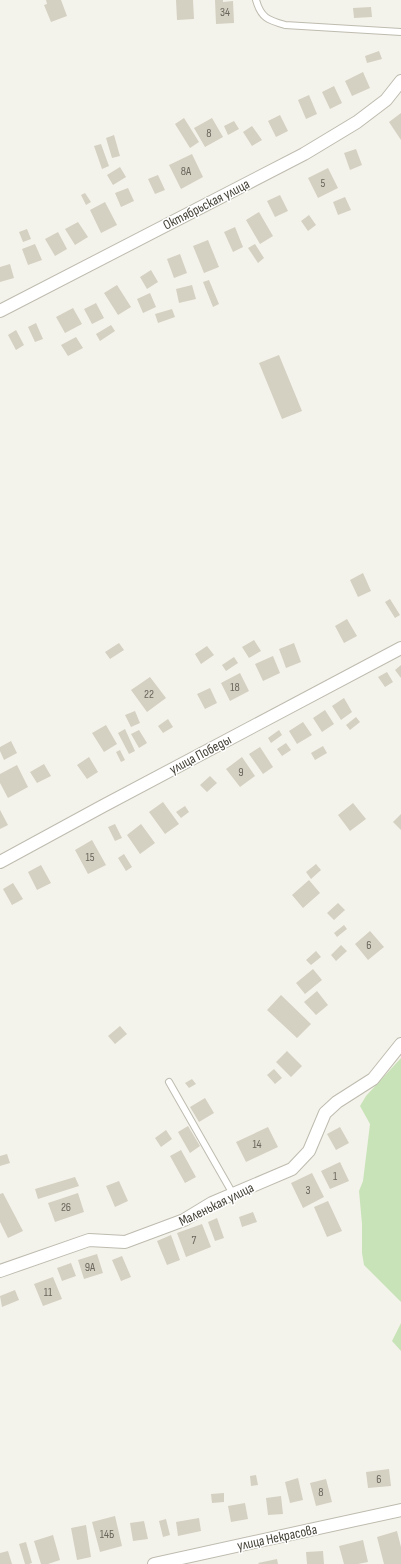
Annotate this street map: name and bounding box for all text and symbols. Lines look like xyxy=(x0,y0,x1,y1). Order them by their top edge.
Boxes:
house number: 34 xyxy=(220,5,230,20)
house number: 8 xyxy=(206,126,212,141)
house number: 8А xyxy=(181,164,192,179)
street label: Октябрьская улица xyxy=(160,175,252,234)
house number: 5 xyxy=(321,176,326,191)
house number: 18 xyxy=(230,680,240,695)
house number: 22 xyxy=(144,687,154,702)
street label: улица Победы xyxy=(166,731,234,778)
house number: 9 xyxy=(238,765,244,780)
house number: 15 xyxy=(85,850,95,865)
house number: 6 xyxy=(366,938,372,953)
house number: 14 xyxy=(252,1137,262,1152)
house number: 1 xyxy=(333,1169,338,1184)
street label: Маленькая улица xyxy=(176,1179,256,1230)
house number: 3 xyxy=(305,1183,311,1198)
house number: 26 xyxy=(61,1200,71,1215)
house number: 7 xyxy=(192,1233,197,1248)
house number: 9А xyxy=(85,1260,96,1275)
house number: 11 xyxy=(44,1285,53,1300)
house number: 6 xyxy=(376,1472,382,1487)
house number: 8 xyxy=(318,1485,324,1500)
street label: улица Некрасова xyxy=(236,1521,319,1554)
house number: 14Б xyxy=(100,1527,114,1542)

